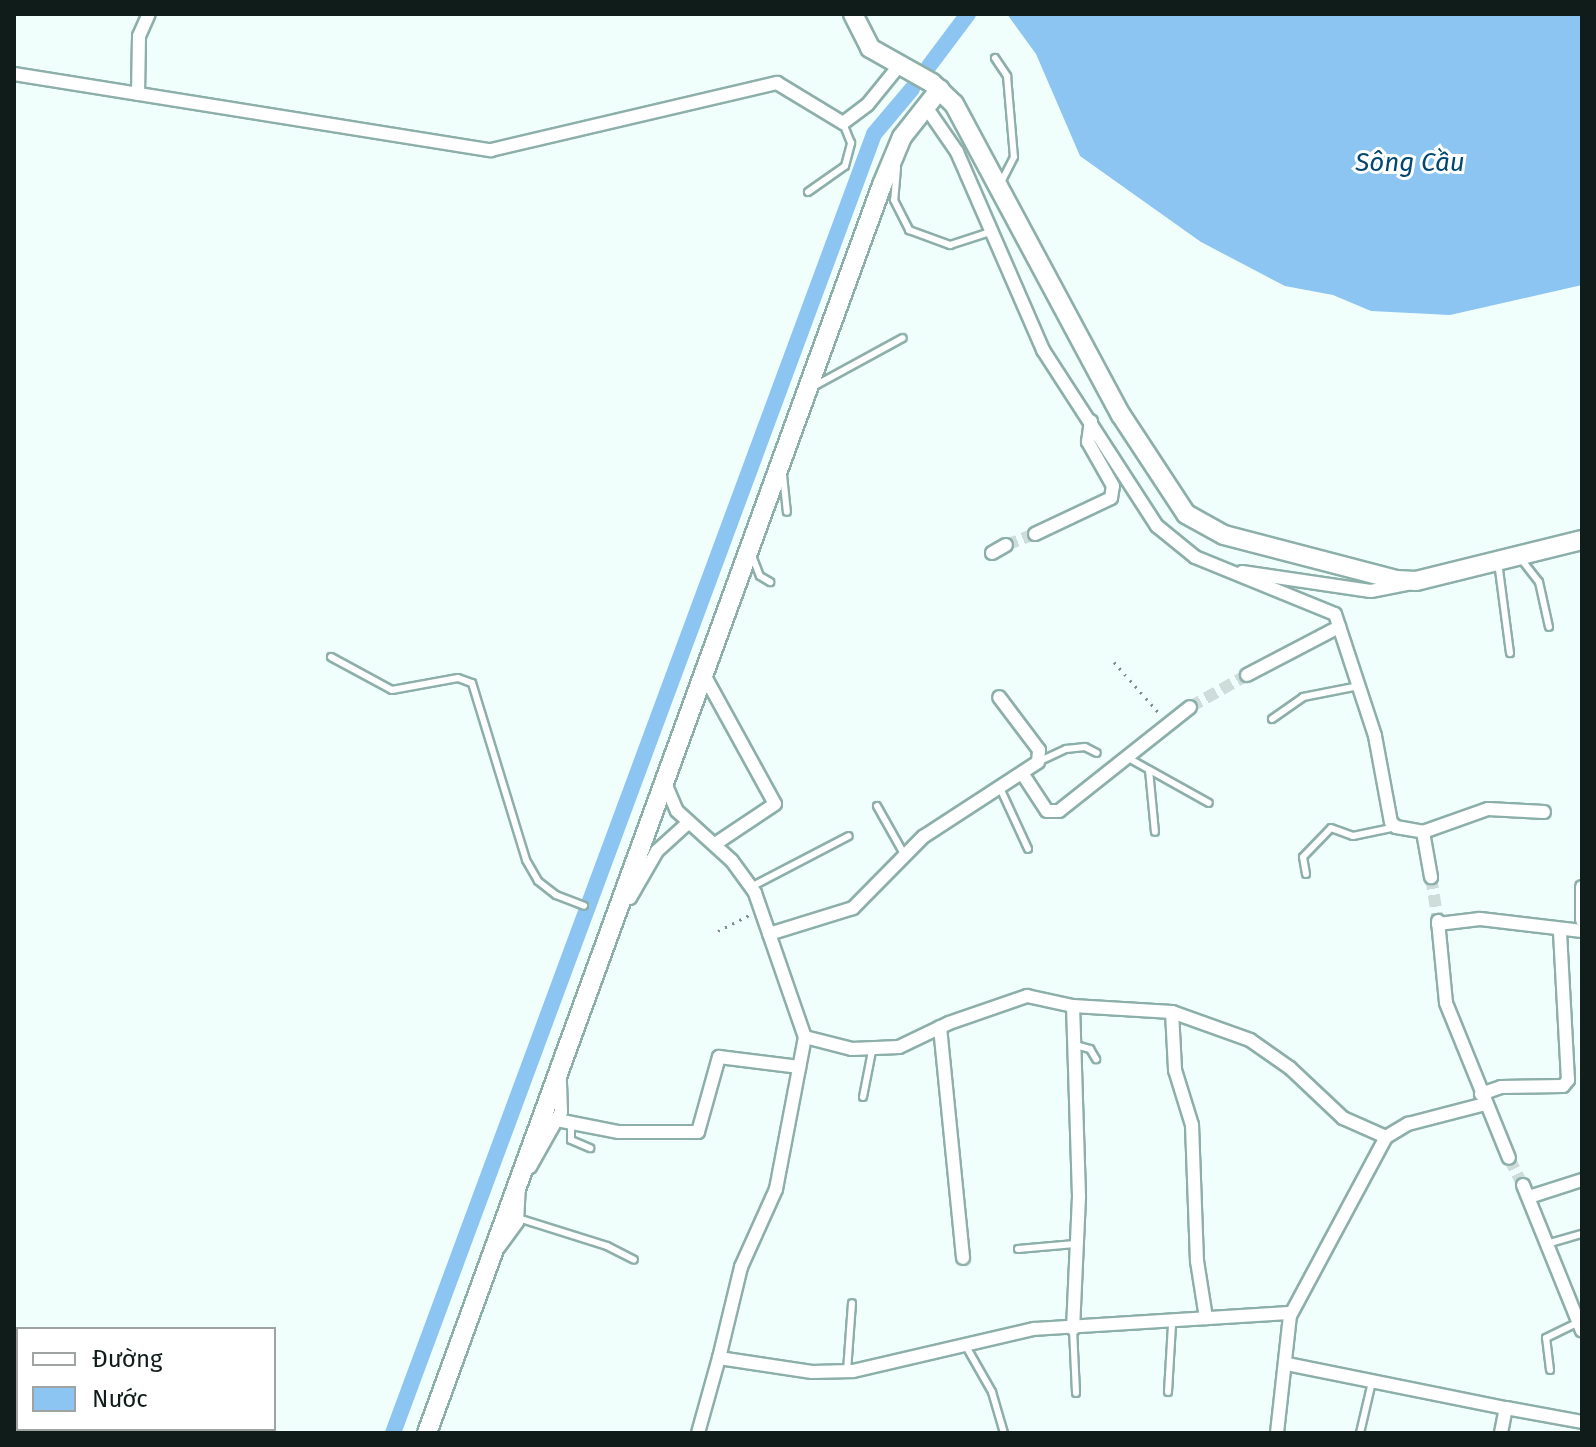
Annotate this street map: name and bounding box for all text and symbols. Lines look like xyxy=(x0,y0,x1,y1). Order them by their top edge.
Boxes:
water label: Sông Cầu xyxy=(1355,147,1465,179)
legend xyxy=(16,1327,276,1431)
text: Đường xyxy=(92,1345,163,1373)
text: Nước xyxy=(92,1385,148,1413)

